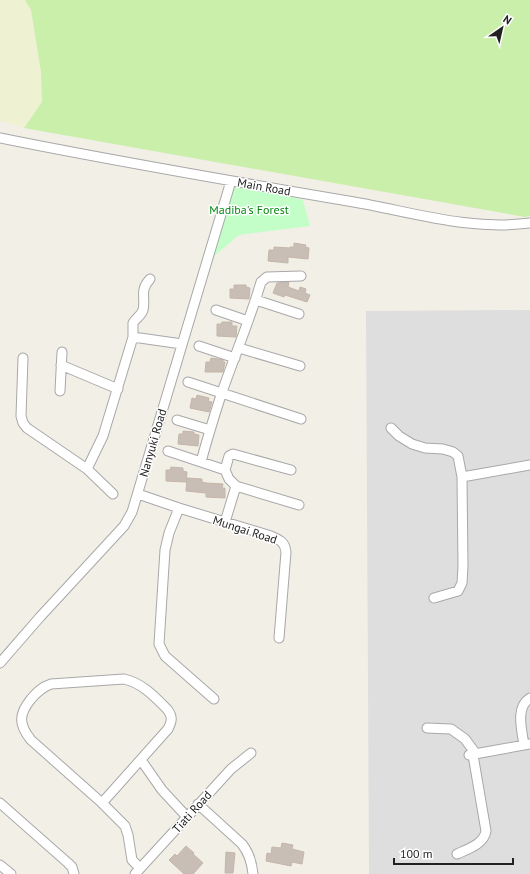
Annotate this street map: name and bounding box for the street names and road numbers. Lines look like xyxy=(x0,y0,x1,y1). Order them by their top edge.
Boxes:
street label: Main Road xyxy=(236,174,292,199)
street label: Nanyuki Road xyxy=(136,407,169,479)
street label: Mungai Road xyxy=(211,512,279,547)
street label: Tiati Road xyxy=(169,787,215,836)

